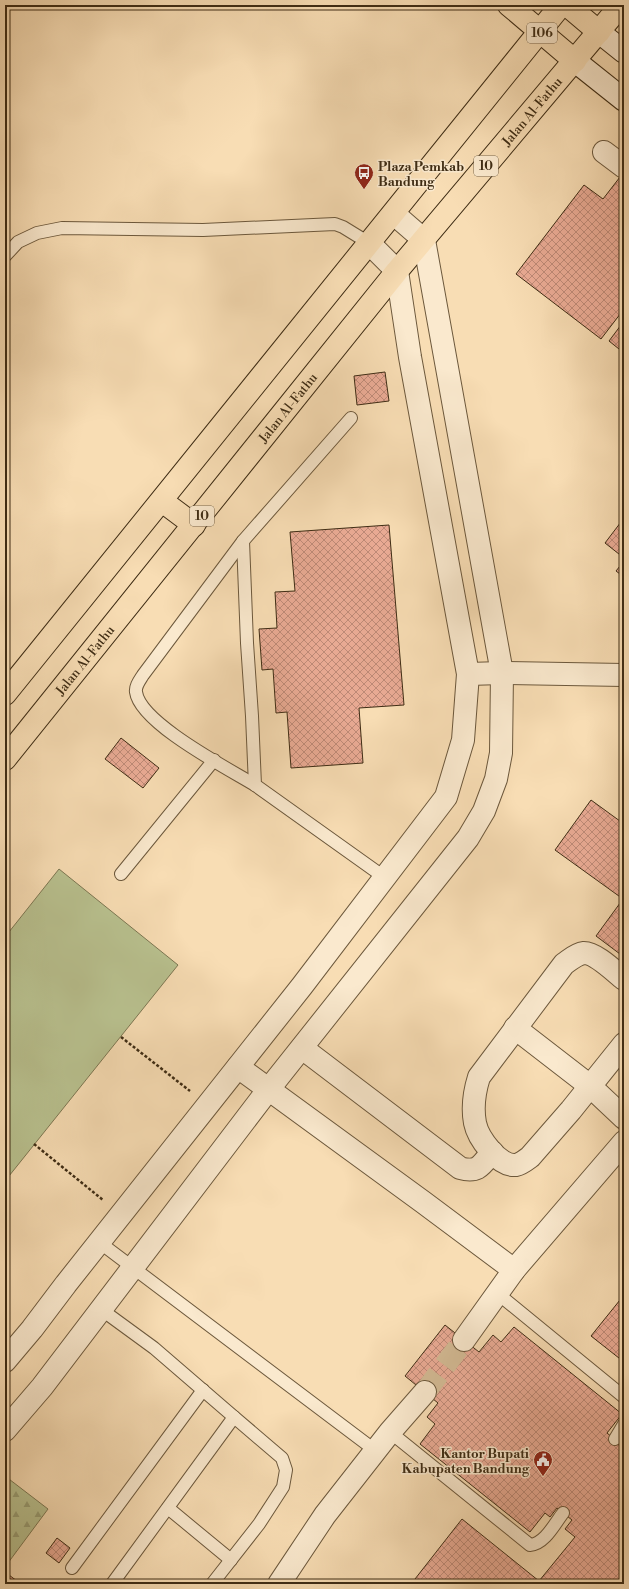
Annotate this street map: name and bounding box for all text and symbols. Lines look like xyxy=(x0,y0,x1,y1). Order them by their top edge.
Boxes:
road number: 106 xyxy=(527,23,557,43)
street label: Jalan Al-Fathu xyxy=(498,74,566,150)
road number: 10 xyxy=(474,156,498,176)
place label: Plaza Pemkab Bandung xyxy=(378,159,464,190)
bus stop icon: Plaza Pemkab Bandung xyxy=(353,162,375,190)
street label: Jalan Al-Fathu xyxy=(255,369,321,447)
road number: 10 xyxy=(190,506,214,526)
street label: Jalan Al-Fathu xyxy=(52,622,119,700)
place label: Kantor Bupati Kabupaten Bandung xyxy=(402,1446,530,1477)
public building icon: Kantor Bupati Kabupaten Bandung xyxy=(532,1449,554,1477)

